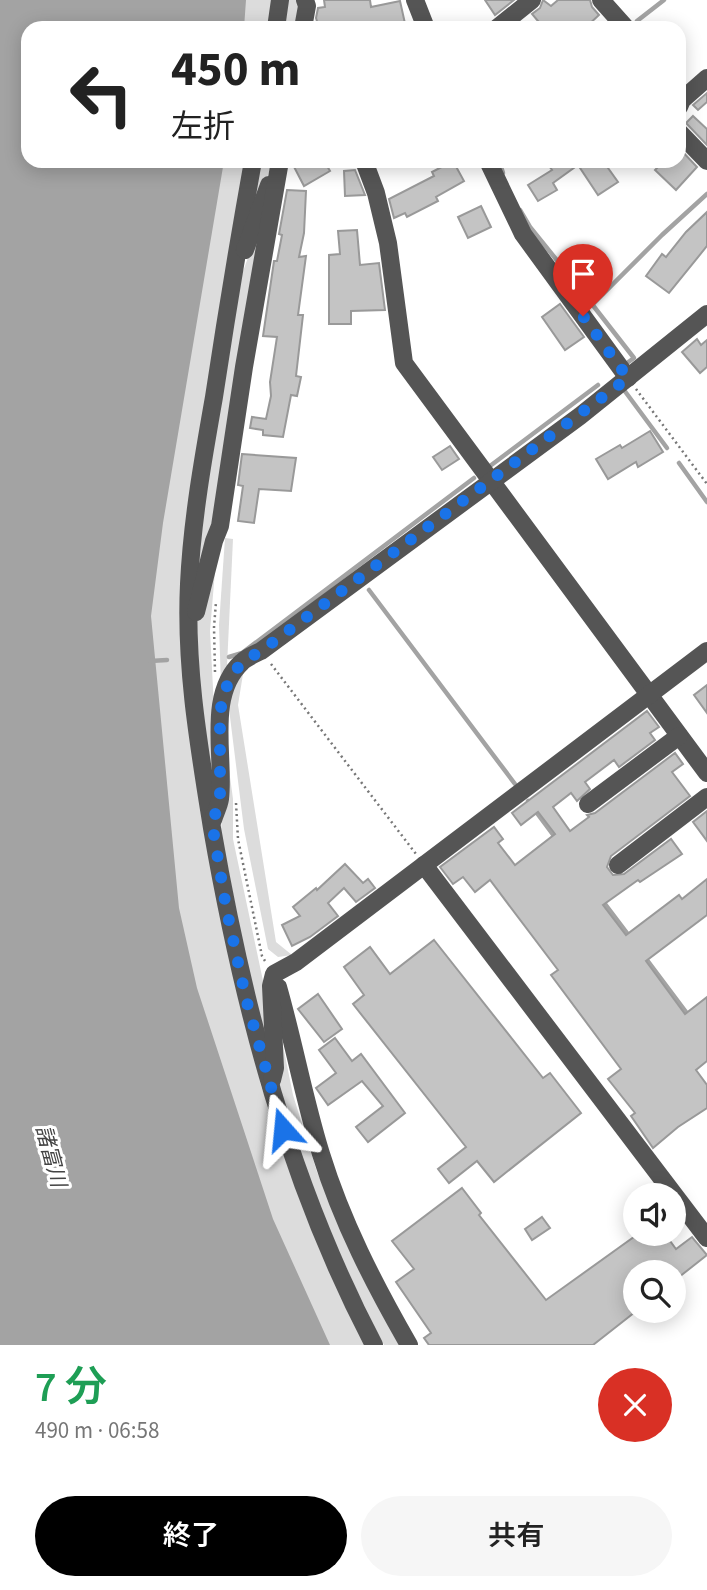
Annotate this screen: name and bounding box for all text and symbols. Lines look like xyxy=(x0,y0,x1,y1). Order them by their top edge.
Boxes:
text: 450 m xyxy=(171,35,300,105)
icon: left xyxy=(56,49,147,140)
text: 左折 xyxy=(171,104,235,150)
pin xyxy=(553,244,613,316)
icon: arrive xyxy=(564,255,602,293)
position arrow xyxy=(246,1092,320,1166)
water label: 諸富川 xyxy=(28,1122,74,1192)
map controls xyxy=(623,1183,686,1323)
button: sound xyxy=(623,1183,686,1246)
button: search xyxy=(623,1260,686,1323)
text: 7 分 xyxy=(35,1358,107,1418)
button: close xyxy=(598,1368,672,1442)
text: 490 m · 06:58 xyxy=(35,1414,159,1447)
button: 終了 xyxy=(35,1496,347,1576)
button: 共有 xyxy=(361,1496,672,1576)

